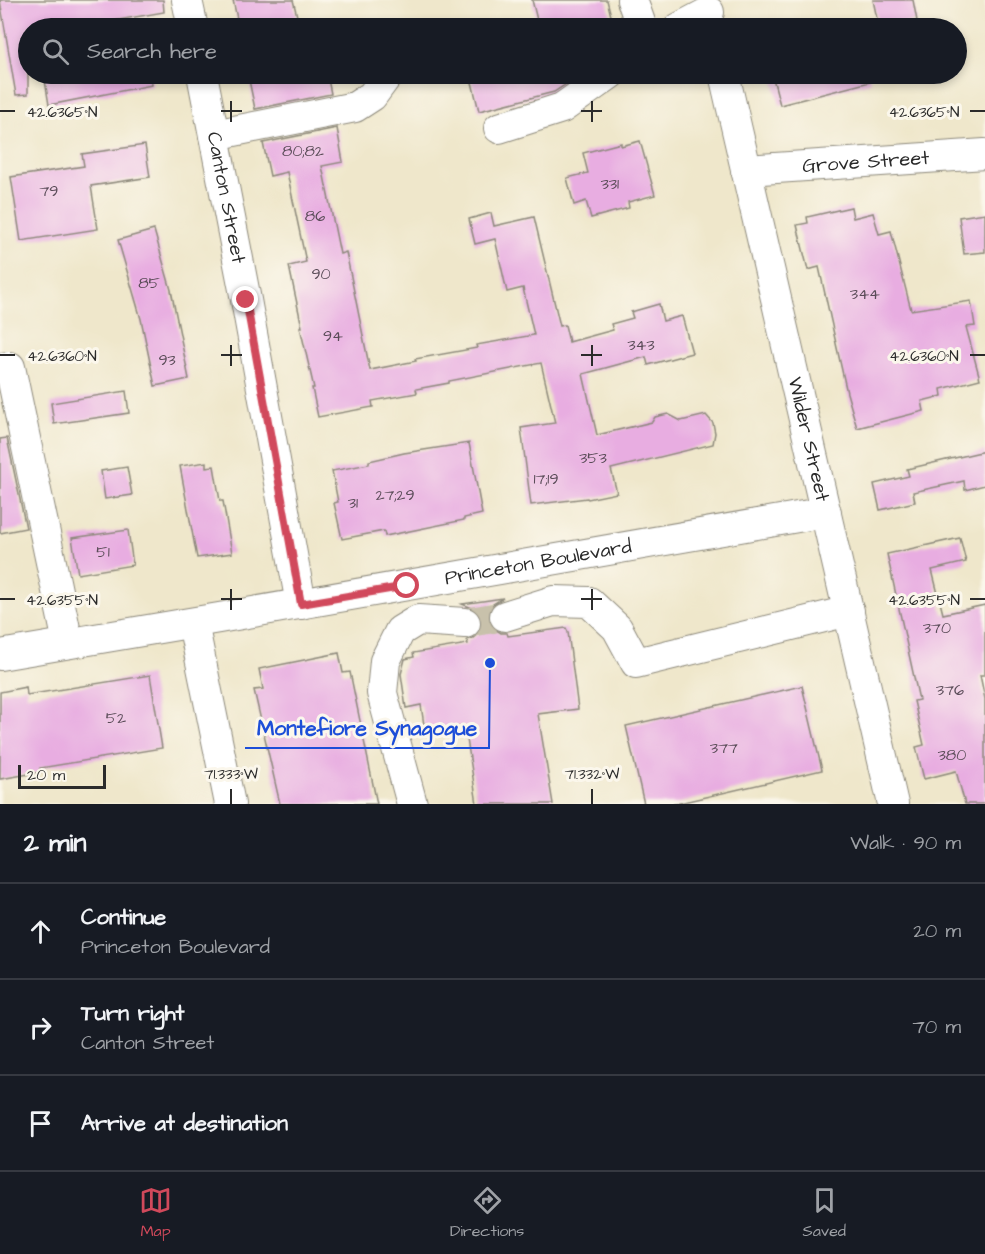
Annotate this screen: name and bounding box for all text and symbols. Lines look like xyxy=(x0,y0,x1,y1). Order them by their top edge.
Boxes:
search box xyxy=(18,18,967,84)
icon: search xyxy=(39,35,72,68)
text: Search here xyxy=(87,36,217,67)
text: 42.6365°N xyxy=(27,102,97,123)
text: 42.6365°N xyxy=(889,102,959,123)
street label: Canton Street xyxy=(200,129,253,266)
house number: 80;82 xyxy=(282,140,324,162)
street label: Grove Street xyxy=(801,144,930,180)
house number: 331 xyxy=(601,173,619,195)
house number: 79 xyxy=(40,180,58,202)
house number: 86 xyxy=(305,205,325,227)
house number: 90 xyxy=(311,263,331,285)
house number: 85 xyxy=(138,272,161,294)
house number: 344 xyxy=(850,283,880,305)
route end xyxy=(232,286,258,312)
house number: 94 xyxy=(323,325,343,347)
house number: 343 xyxy=(627,334,655,356)
text: 42.6360°N xyxy=(27,346,97,367)
text: 42.6360°N xyxy=(889,346,959,367)
house number: 93 xyxy=(158,349,176,371)
street label: Wilder Street xyxy=(781,374,837,504)
house number: 353 xyxy=(579,447,607,469)
house number: 17;19 xyxy=(533,468,559,490)
house number: 27;29 xyxy=(375,484,415,506)
house number: 31 xyxy=(348,492,358,514)
street label: Princeton Boulevard xyxy=(442,532,634,592)
house number: 51 xyxy=(96,541,110,563)
route start xyxy=(393,572,419,598)
text: 42.6355°N xyxy=(26,590,98,611)
text: 42.6355°N xyxy=(888,590,960,611)
house number: 370 xyxy=(923,617,951,639)
house number: 376 xyxy=(936,679,964,701)
house number: 52 xyxy=(106,707,126,729)
callout: Montefiore Synagogue xyxy=(245,709,489,748)
text: Montefiore Synagogue xyxy=(257,714,478,746)
house number: 377 xyxy=(710,737,738,759)
house number: 380 xyxy=(938,744,966,766)
scale bar xyxy=(18,762,106,790)
text: 20 m xyxy=(27,764,65,786)
text: 71.333°W xyxy=(204,764,258,785)
text: 71.332°W xyxy=(565,764,619,785)
text: 2 min xyxy=(24,825,86,861)
text: Walk · 90 m xyxy=(850,829,961,857)
text: Continue xyxy=(81,902,166,933)
icon: ahead xyxy=(24,915,57,948)
text: 20 m xyxy=(913,917,961,945)
text: Princeton Boulevard xyxy=(81,933,270,961)
text: Turn right xyxy=(81,998,184,1029)
icon: right xyxy=(24,1011,57,1044)
text: 70 m xyxy=(913,1013,961,1041)
text: Canton Street xyxy=(81,1029,214,1057)
icon: arrive xyxy=(24,1107,57,1140)
text: Arrive at destination xyxy=(81,1108,288,1139)
tab: Map xyxy=(139,1184,172,1242)
tab: Directions xyxy=(450,1184,524,1242)
tab: Saved xyxy=(802,1184,846,1242)

